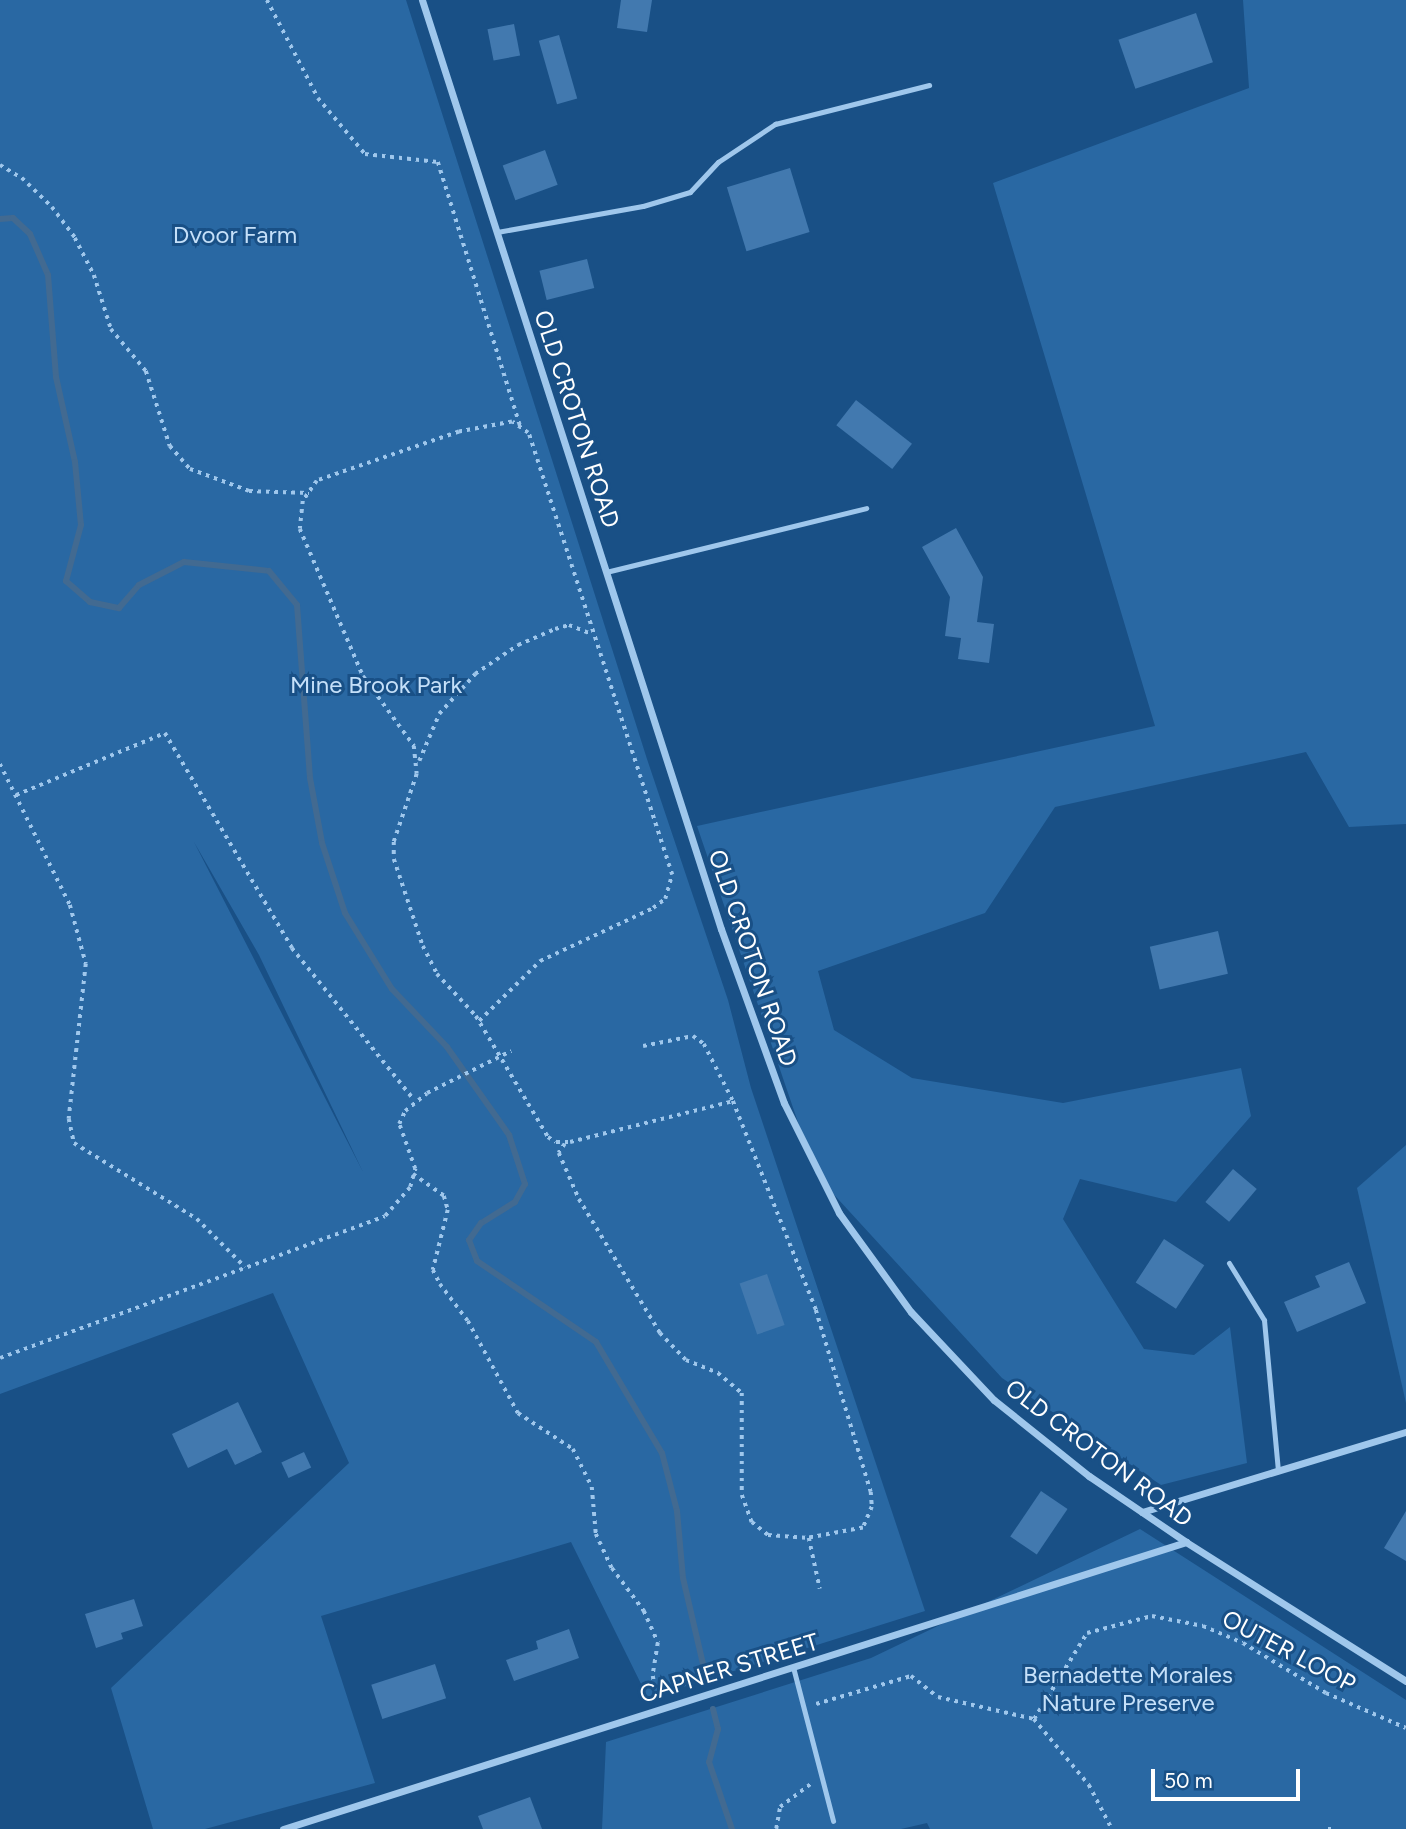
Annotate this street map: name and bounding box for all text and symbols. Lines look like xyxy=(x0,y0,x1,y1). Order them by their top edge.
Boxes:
park label: Dvoor Farm xyxy=(173,221,297,249)
street label: OLD CROTON ROAD xyxy=(528,307,626,531)
park label: Mine Brook Park xyxy=(290,671,462,699)
street label: OLD CROTON ROAD xyxy=(702,846,804,1070)
street label: OLD CROTON ROAD xyxy=(1000,1373,1198,1533)
street label: OUTER LOOP xyxy=(1217,1604,1361,1698)
street label: CAPNER STREET xyxy=(636,1627,822,1709)
park label: Bernadette Morales Nature Preserve xyxy=(1023,1661,1233,1717)
scale bar xyxy=(1154,1756,1303,1800)
text: 50 m xyxy=(1164,1768,1213,1793)

